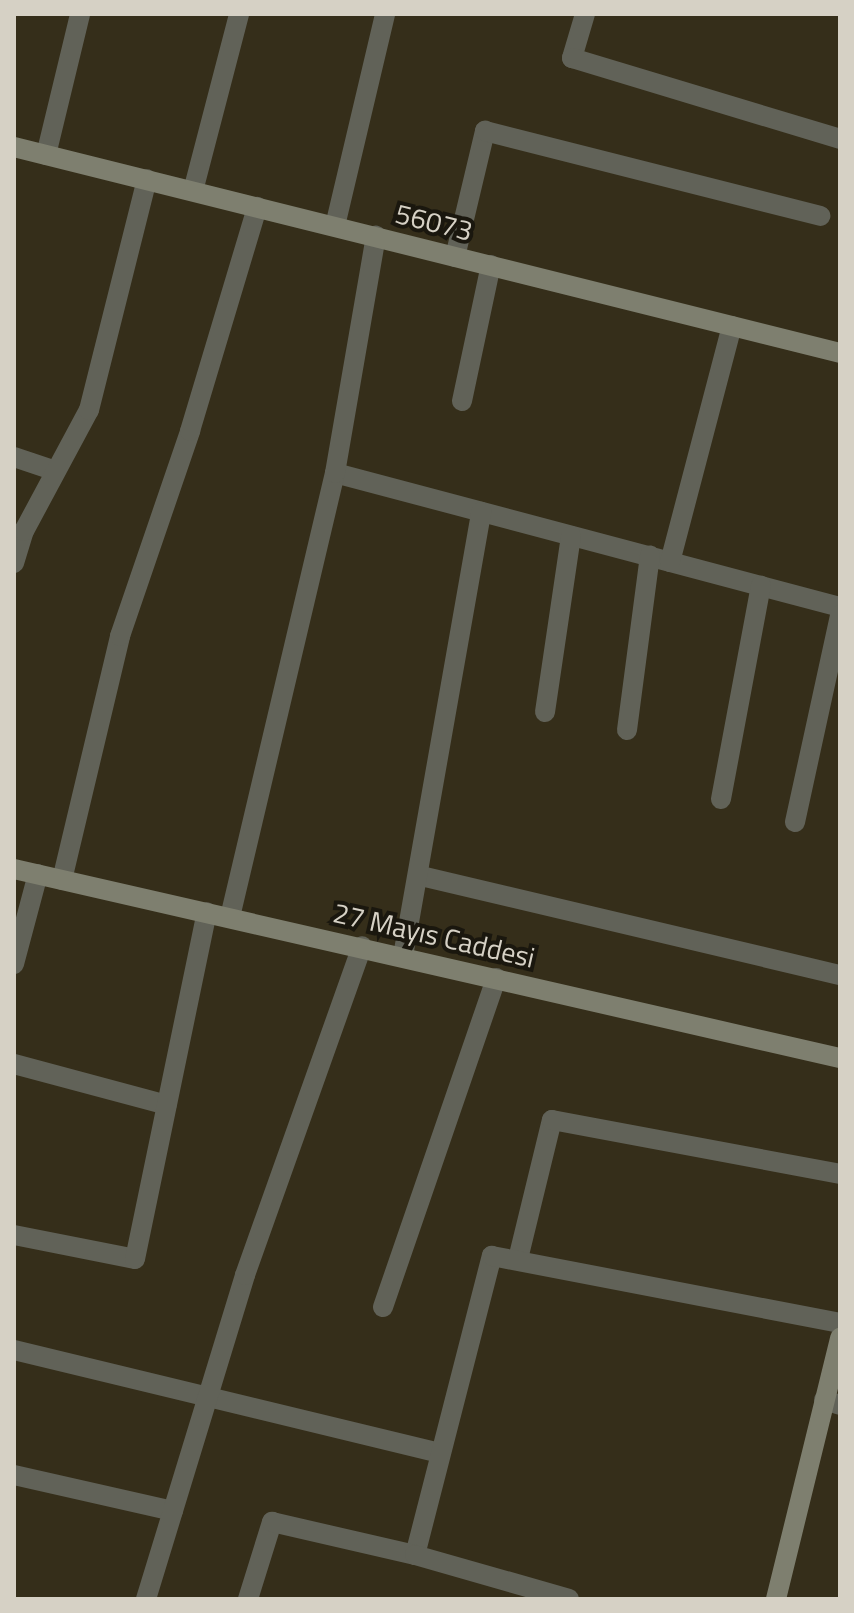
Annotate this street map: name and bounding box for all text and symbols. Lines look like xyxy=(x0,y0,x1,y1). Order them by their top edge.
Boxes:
street label: 56073 xyxy=(392,196,476,248)
street label: 27 Mayıs Caddesi xyxy=(330,895,538,975)

